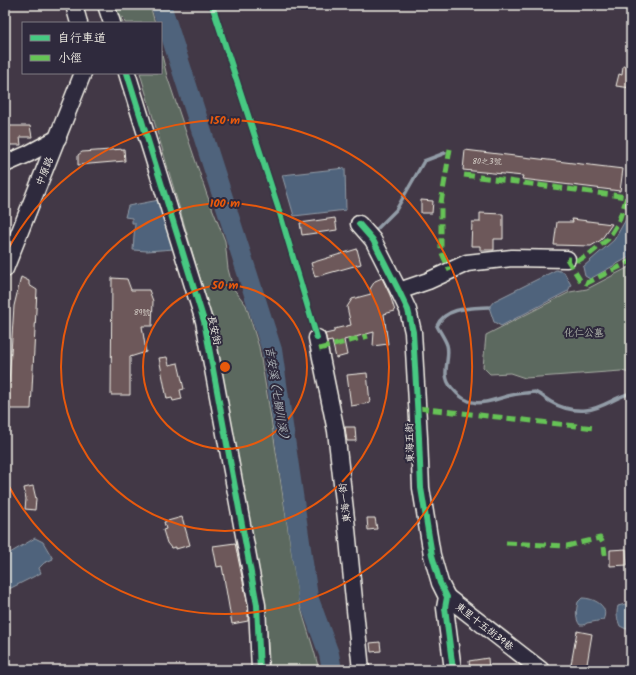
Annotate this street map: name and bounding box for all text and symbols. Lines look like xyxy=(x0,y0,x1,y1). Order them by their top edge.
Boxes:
legend xyxy=(22,22,162,74)
text: 自行車道 xyxy=(58,29,106,48)
text: 小徑 xyxy=(58,49,82,68)
text: 150 m xyxy=(210,111,240,130)
street label: 中原路 xyxy=(32,154,58,188)
house number: 80之3號 xyxy=(472,155,502,168)
text: 100 m xyxy=(210,194,240,213)
text: 50 m xyxy=(211,276,239,295)
house number: 89號 xyxy=(134,306,150,319)
street label: 長安街 xyxy=(203,314,225,347)
park label: 化仁公墓 xyxy=(564,325,604,341)
water label: 吉安溪 (七腳川溪) xyxy=(260,345,292,441)
centre of rings xyxy=(218,360,232,374)
street label: 東海五街 xyxy=(401,423,419,463)
street label: 東海一街 xyxy=(335,482,355,524)
street label: 東里十五街39巷 xyxy=(452,599,518,655)

